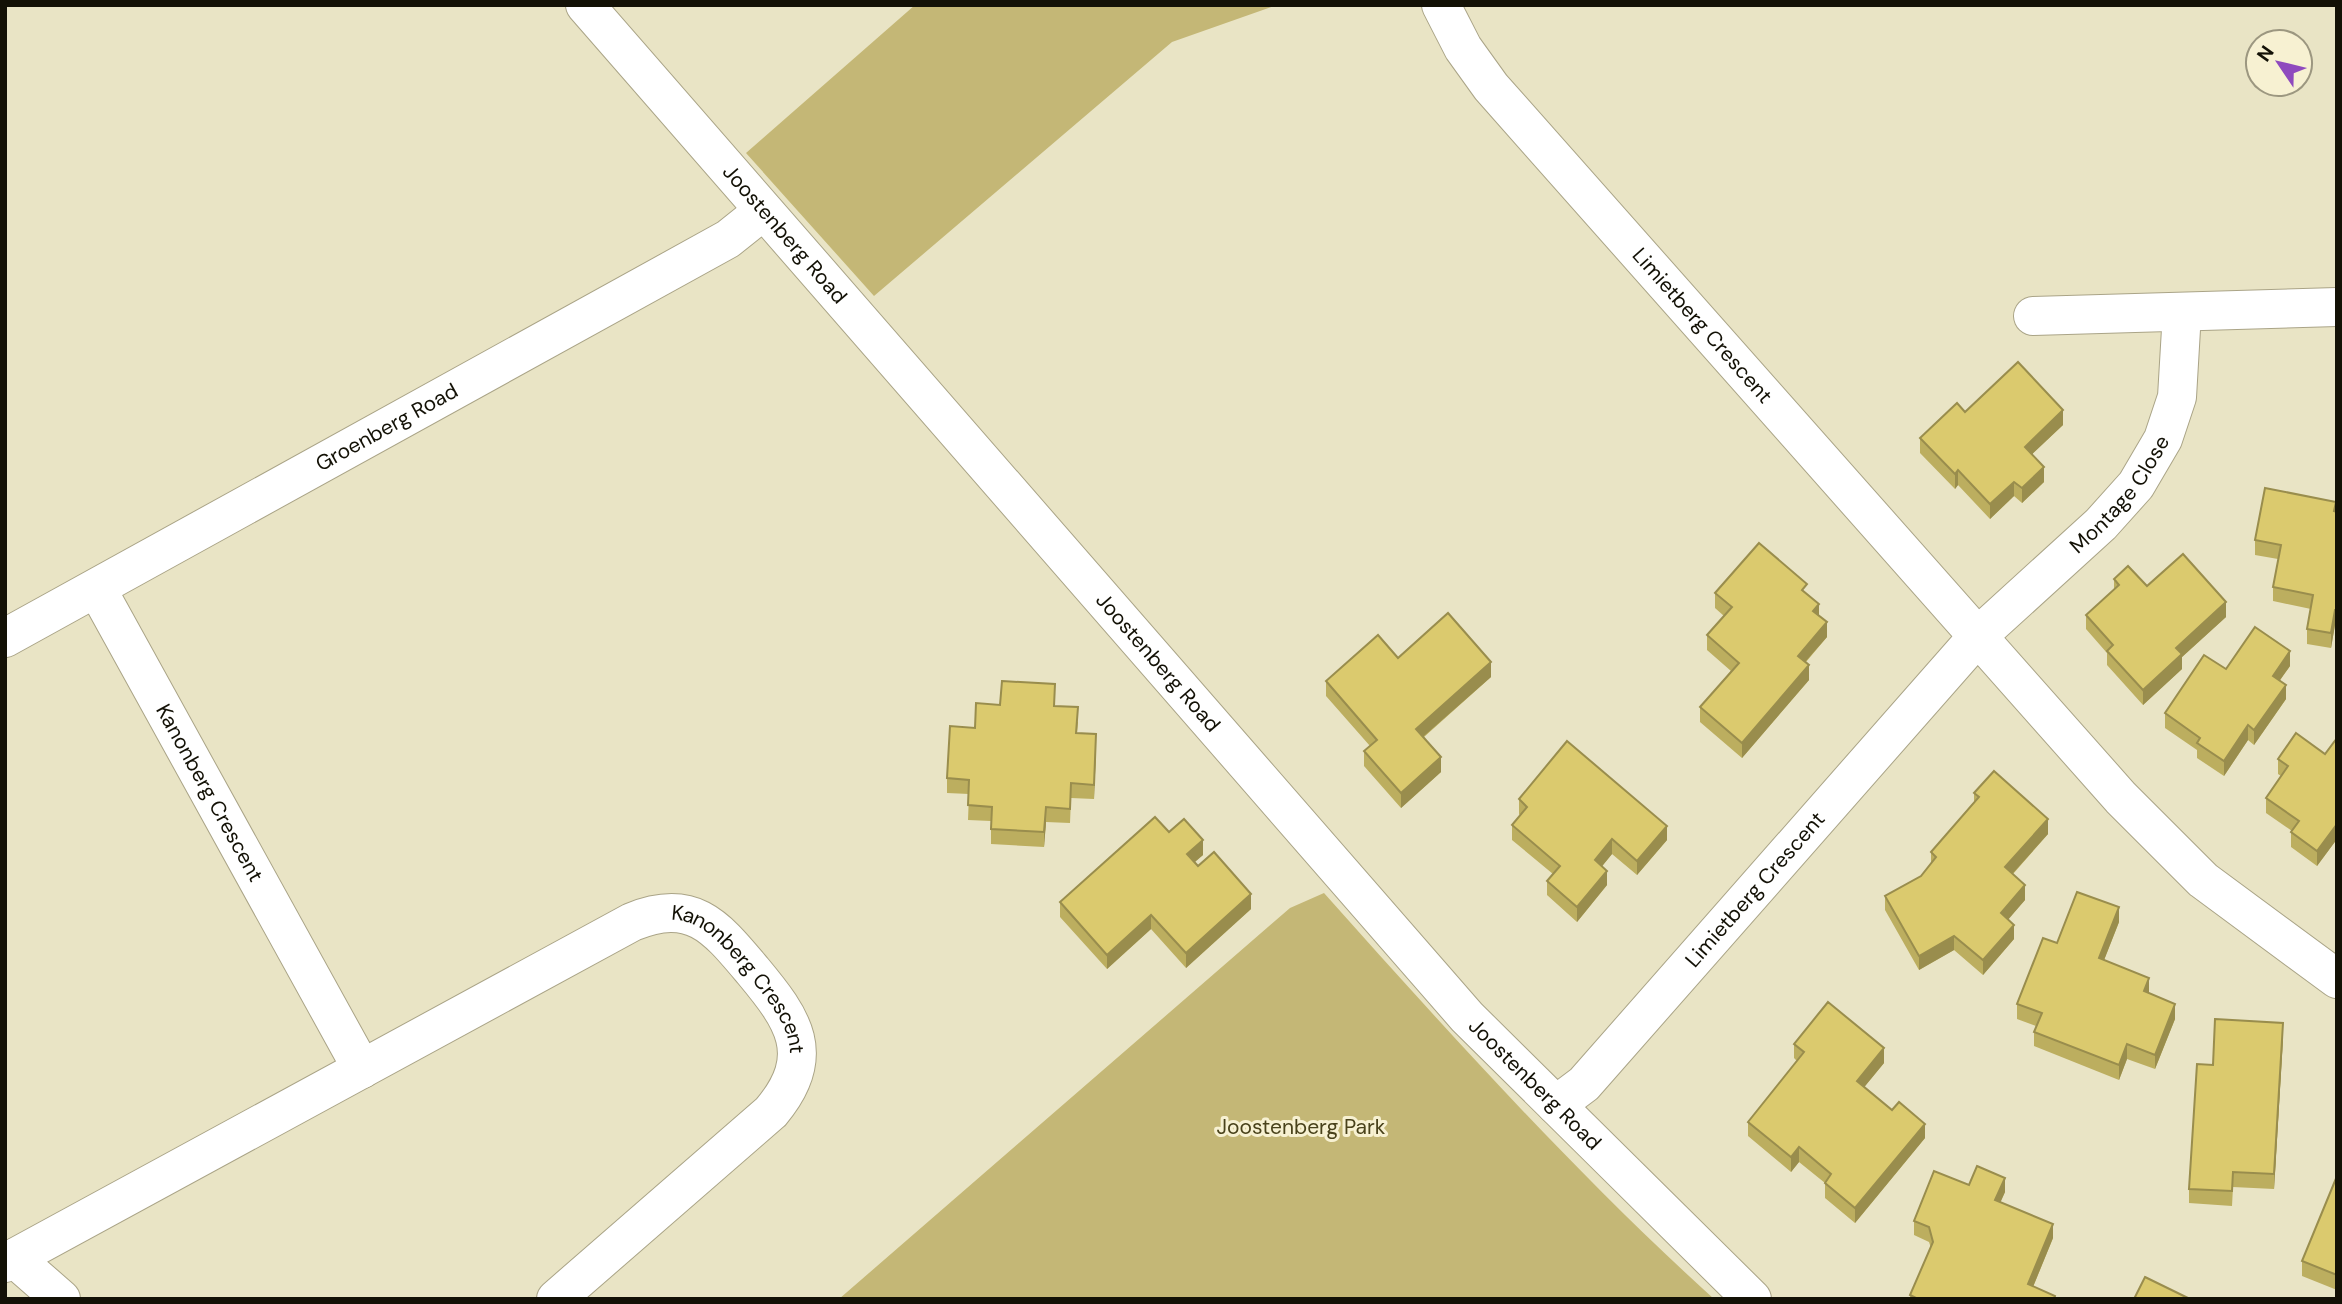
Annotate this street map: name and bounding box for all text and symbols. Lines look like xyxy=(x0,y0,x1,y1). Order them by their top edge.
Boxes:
north arrow xyxy=(2244,28,2314,98)
text: N xyxy=(2251,41,2280,66)
street label: Joostenberg Road xyxy=(716,159,853,310)
street label: Limietberg Crescent xyxy=(1626,242,1779,409)
street label: Groenberg Road xyxy=(311,377,463,478)
street label: Montage Close xyxy=(2064,430,2176,560)
street label: Joostenberg Road xyxy=(1089,587,1226,738)
street label: Kanonberg Crescent xyxy=(149,699,270,887)
street label: Limietberg Crescent xyxy=(1679,806,1831,973)
street label: Kanonberg Crescent xyxy=(670,899,811,1054)
street label: Joostenberg Road xyxy=(1462,1012,1607,1156)
park label: Joostenberg Park xyxy=(1217,1113,1386,1141)

